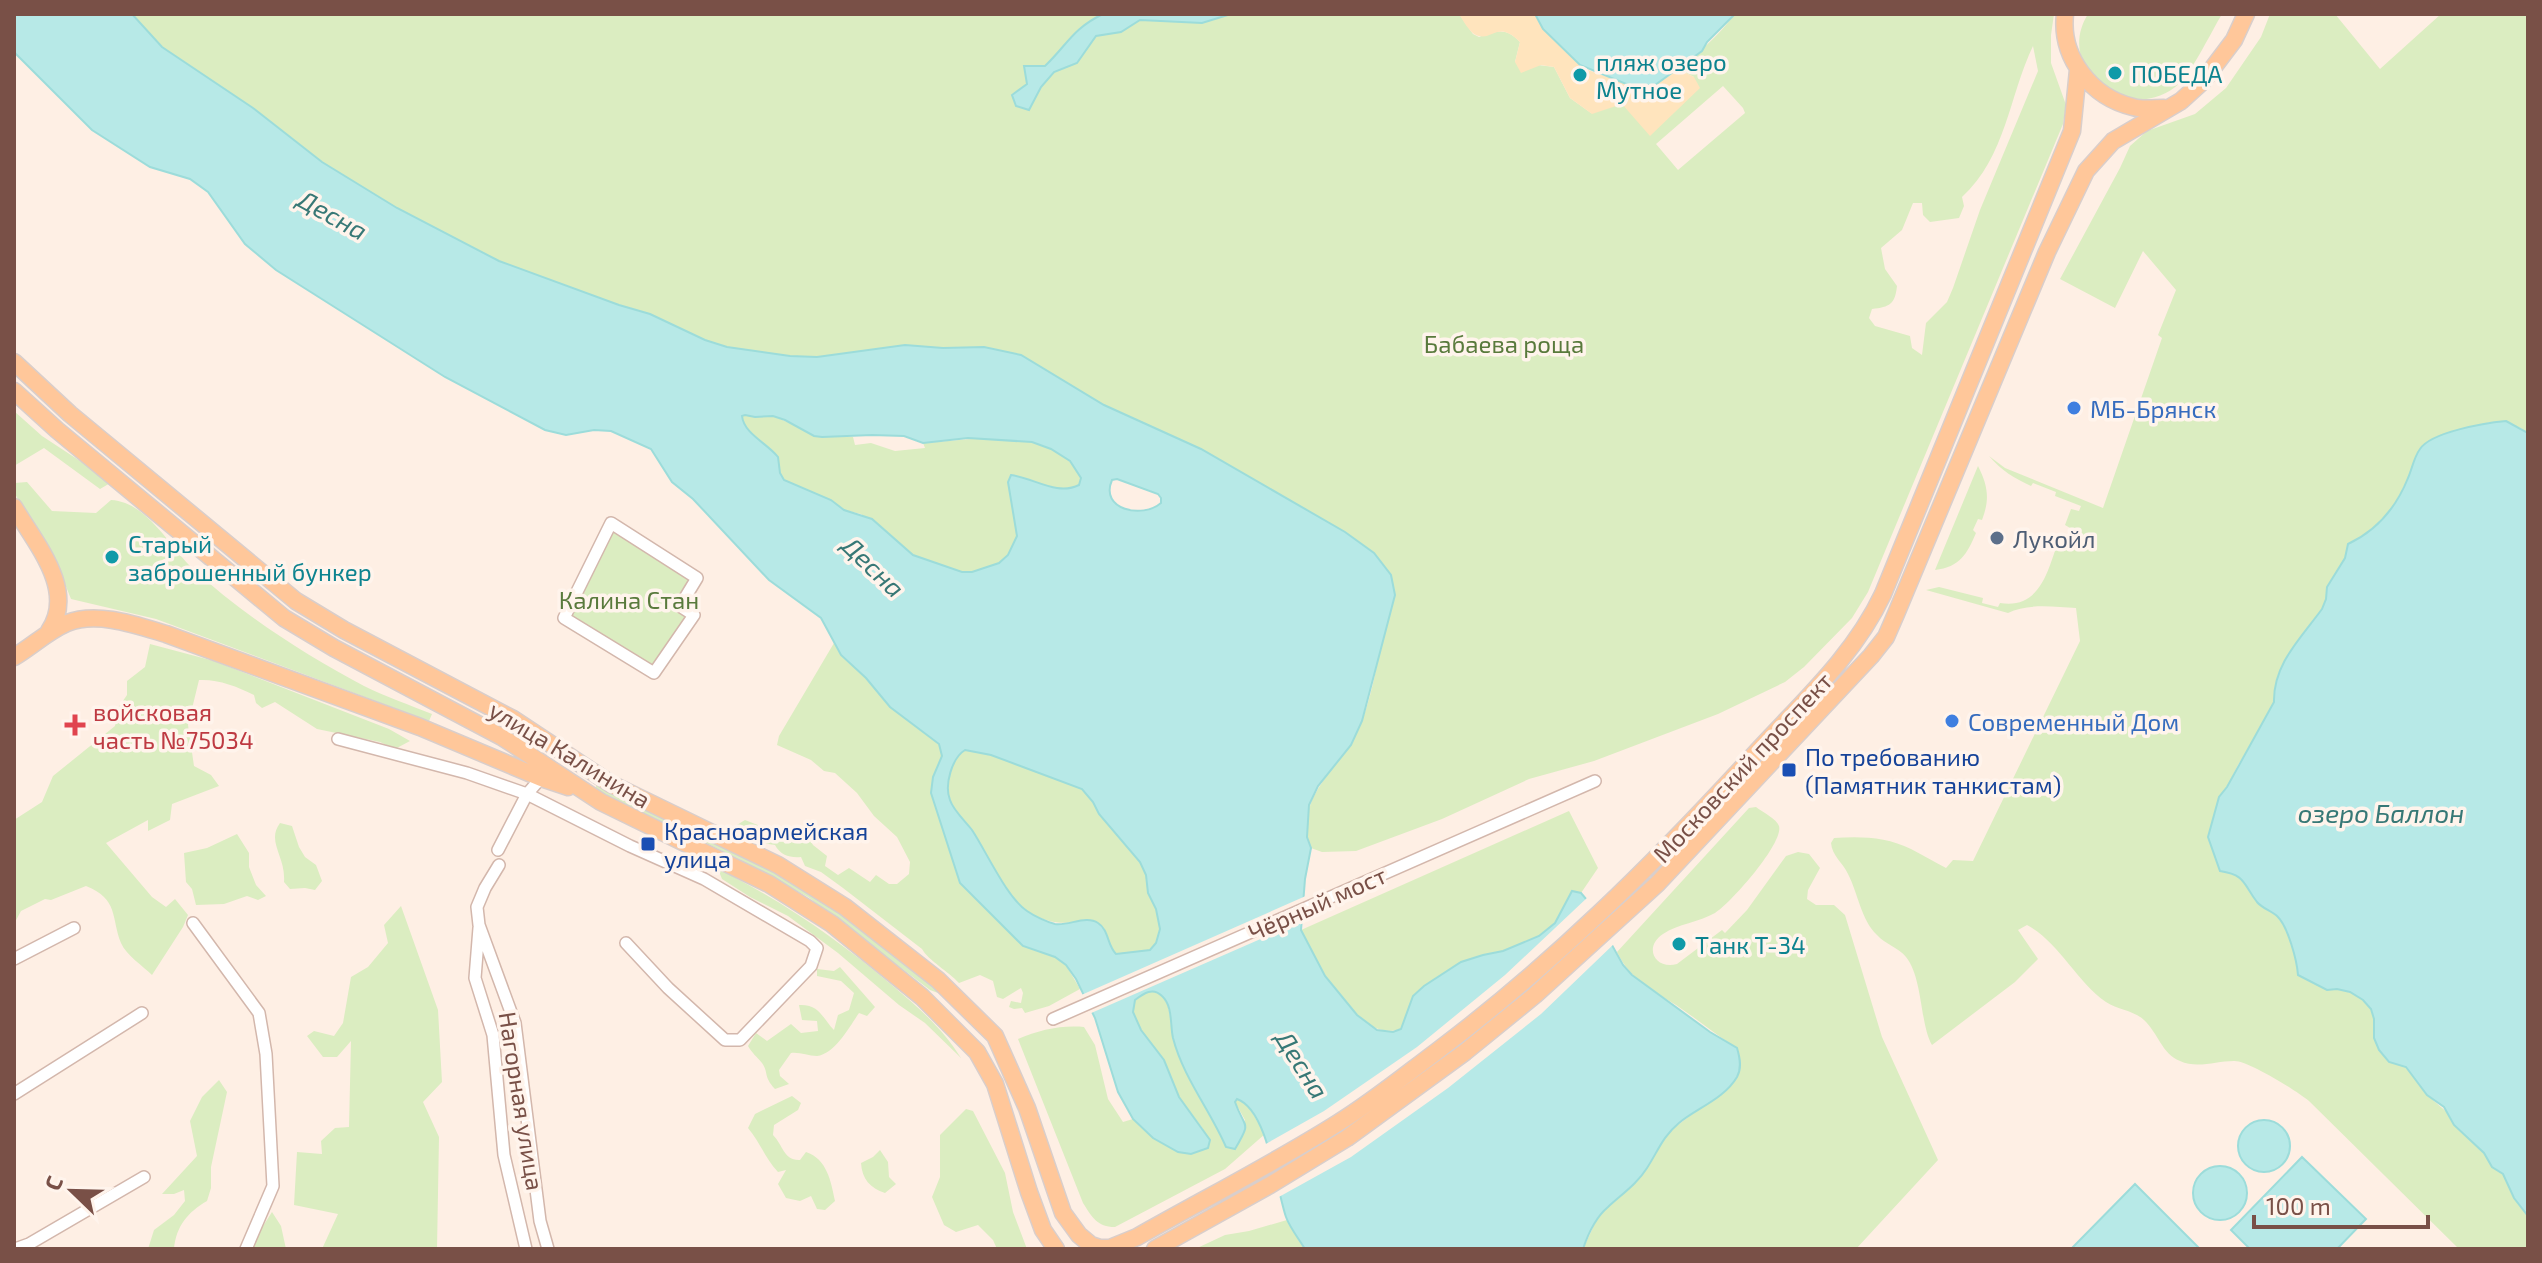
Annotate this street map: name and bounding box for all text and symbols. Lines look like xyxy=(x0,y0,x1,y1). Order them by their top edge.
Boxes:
place label: пляж озеро Мутное xyxy=(1596,47,1727,105)
place label: ПОБЕДА xyxy=(2131,59,2223,88)
marker: ПОБЕДА xyxy=(2106,64,2124,82)
marker: пляж озеро Мутное xyxy=(1571,66,1589,84)
water label: Десна xyxy=(291,181,373,246)
park label: Бабаева роща xyxy=(1424,329,1584,358)
place label: МБ-Брянск xyxy=(2090,394,2216,423)
marker: МБ-Брянск xyxy=(2065,399,2083,417)
place label: Лукойл xyxy=(2013,524,2095,554)
water label: Десна xyxy=(835,528,912,603)
place label: Старый заброшенный бункер xyxy=(128,529,372,587)
marker: Лукойл xyxy=(1988,529,2006,547)
marker: Старый заброшенный бункер xyxy=(103,548,121,566)
park label: Калина Стан xyxy=(559,585,699,614)
street label: Московский проспект xyxy=(1646,666,1838,868)
street label: улица Калинина xyxy=(484,694,656,814)
place label: войсковая часть №75034 xyxy=(93,697,254,754)
place label: Современный Дом xyxy=(1968,707,2179,736)
marker: Современный Дом xyxy=(1943,712,1961,730)
marker: войсковая часть №75034 xyxy=(64,714,86,736)
place label: По требованию (Памятник танкистам) xyxy=(1805,742,2061,799)
marker: По требованию (Памятник танкистам) xyxy=(1780,761,1798,779)
water label: озеро Баллон xyxy=(2298,797,2464,828)
place label: Красноармейская улица xyxy=(664,816,868,874)
marker: Красноармейская улица xyxy=(639,835,657,853)
street label: Чёрный мост xyxy=(1244,860,1391,946)
place label: Танк Т-34 xyxy=(1695,930,1806,959)
marker: Танк Т-34 xyxy=(1670,935,1688,953)
street label: Нагорная улица xyxy=(493,1010,550,1193)
water label: Десна xyxy=(1269,1022,1336,1104)
north arrow xyxy=(32,1151,112,1231)
text: С xyxy=(38,1172,67,1194)
scale bar xyxy=(2254,1179,2428,1229)
text: 100 m xyxy=(2266,1191,2331,1220)

